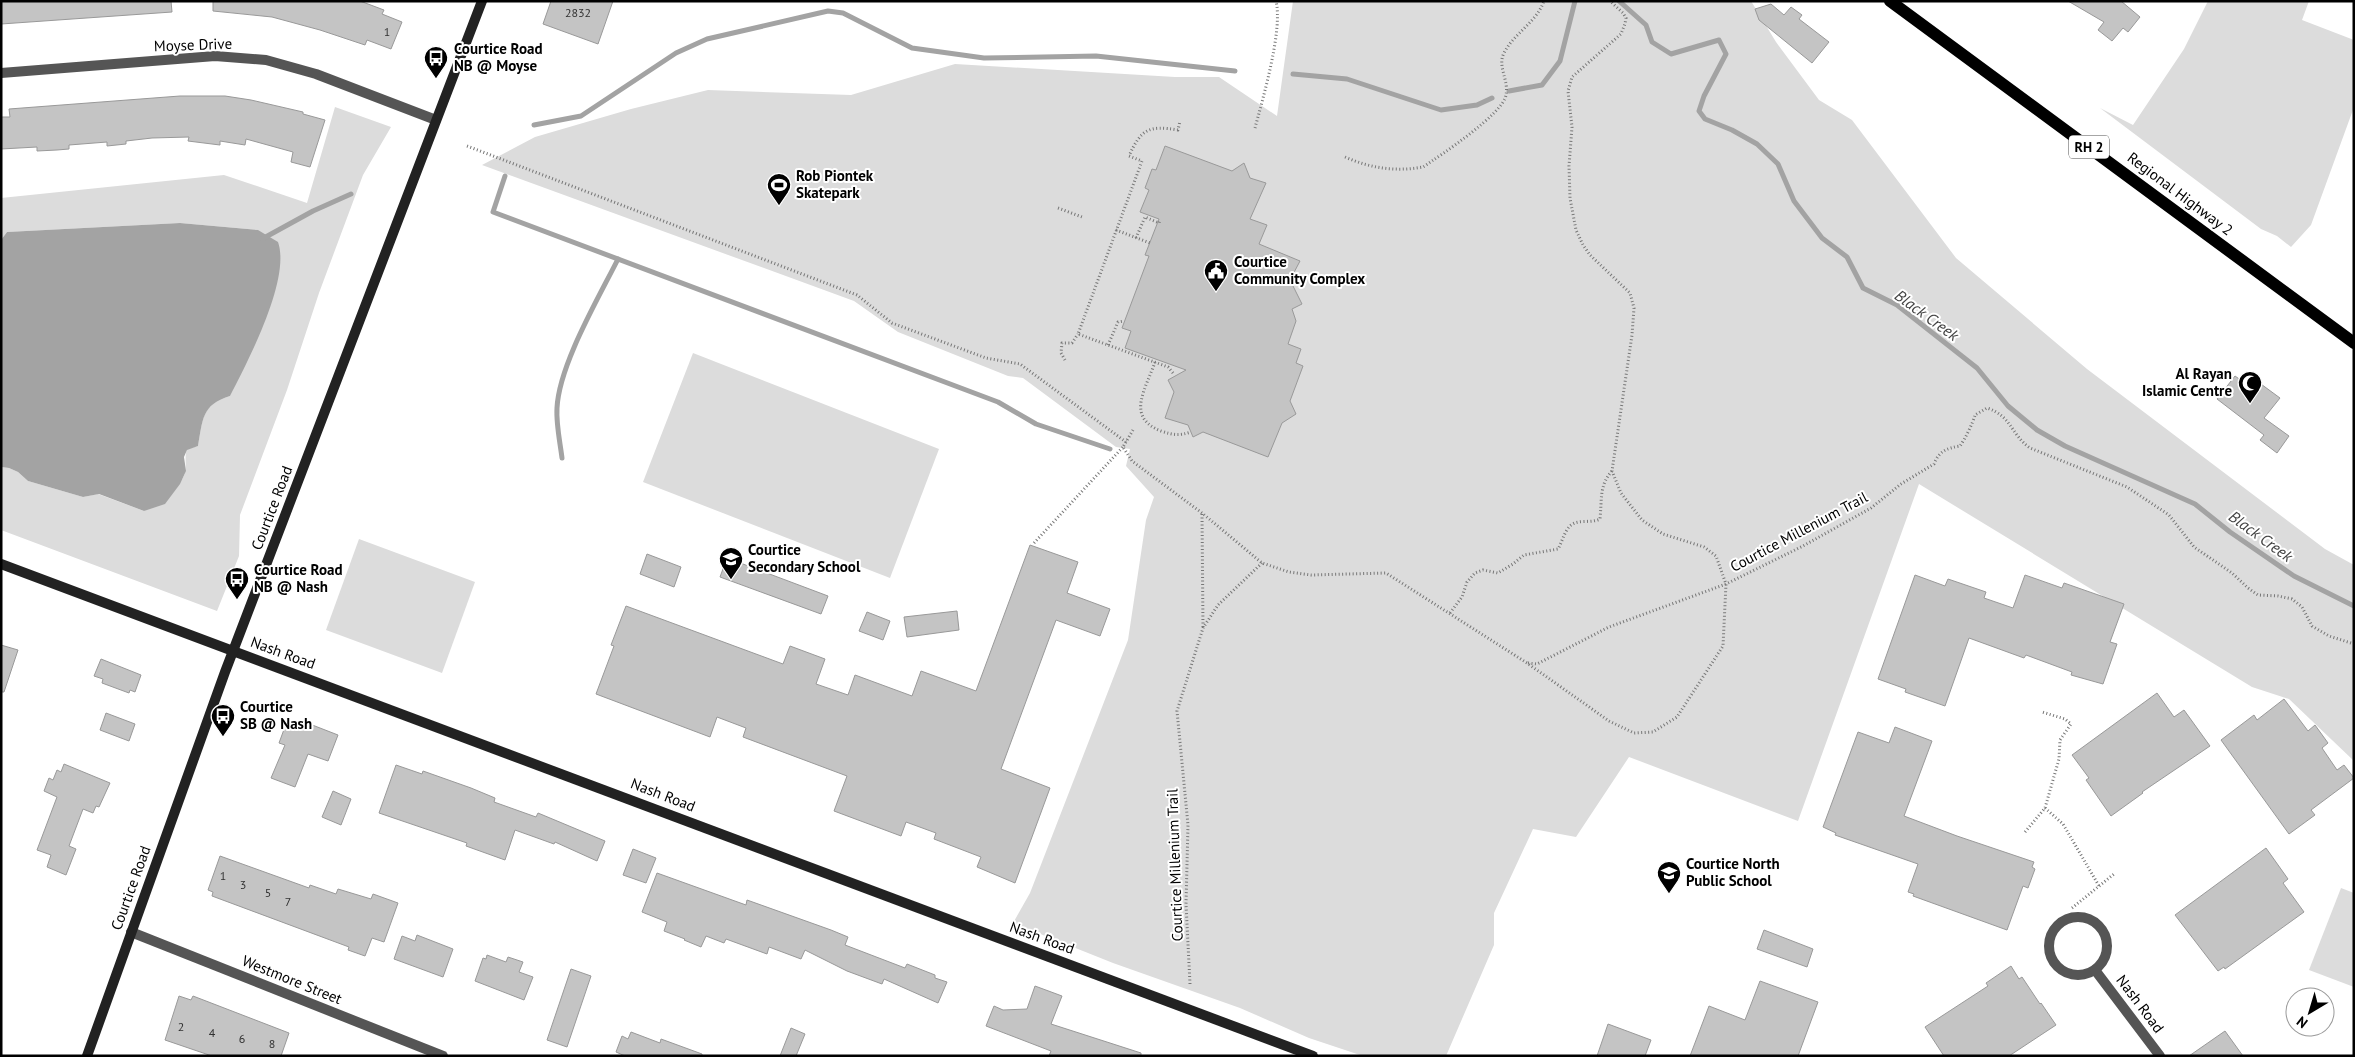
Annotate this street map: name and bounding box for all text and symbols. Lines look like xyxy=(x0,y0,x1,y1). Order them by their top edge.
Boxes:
house number: 2832 xyxy=(565,5,591,20)
house number: 1 xyxy=(384,24,390,39)
street label: Moyse Drive xyxy=(154,34,232,55)
place label: Courtice Road NB @ Moyse xyxy=(454,39,543,75)
bus stop icon: Courtice Road NB @ Moyse xyxy=(423,45,449,79)
road number: RH 2 xyxy=(2069,136,2109,158)
street label: Regional Highway 2 xyxy=(2124,148,2237,239)
place label: Rob Piontek Skatepark xyxy=(796,166,874,202)
sports icon: Rob Piontek Skatepark xyxy=(766,172,792,206)
place label: Courtice Community Complex xyxy=(1234,252,1365,288)
public building icon: Courtice Community Complex xyxy=(1203,258,1229,292)
water label: Black Creek xyxy=(1891,285,1964,345)
place label: Al Rayan Islamic Centre xyxy=(2142,364,2232,400)
mosque icon: Al Rayan Islamic Centre xyxy=(2237,370,2263,404)
street label: Courtice Road xyxy=(247,463,296,553)
street label: Courtice Millenium Trail xyxy=(1727,487,1871,576)
water label: Black Creek xyxy=(2225,506,2298,566)
place label: Courtice Secondary School xyxy=(748,540,861,576)
school or university icon: Courtice Secondary School xyxy=(718,546,744,580)
place label: Courtice Road NB @ Nash xyxy=(254,560,343,596)
bus stop icon: Courtice Road NB @ Nash xyxy=(224,566,250,600)
street label: Nash Road xyxy=(248,632,318,673)
place label: Courtice SB @ Nash xyxy=(240,697,312,733)
bus stop icon: Courtice SB @ Nash xyxy=(210,703,236,737)
street label: Nash Road xyxy=(628,774,698,816)
street label: Courtice Millenium Trail xyxy=(1162,788,1187,942)
street label: Courtice Road xyxy=(106,843,155,933)
place label: Courtice North Public School xyxy=(1686,854,1780,890)
school or university icon: Courtice North Public School xyxy=(1656,860,1682,894)
house number: 1 xyxy=(220,868,226,883)
house number: 3 xyxy=(240,877,246,892)
house number: 5 xyxy=(265,885,271,900)
house number: 7 xyxy=(285,894,291,909)
street label: Nash Road xyxy=(1007,917,1077,958)
street label: Westmore Street xyxy=(239,951,345,1008)
street label: Nash Road xyxy=(2112,971,2168,1037)
north arrow xyxy=(2285,987,2335,1037)
text: N xyxy=(2293,1012,2311,1032)
house number: 2 xyxy=(178,1019,184,1034)
house number: 4 xyxy=(209,1025,216,1040)
house number: 6 xyxy=(239,1031,245,1046)
house number: 8 xyxy=(269,1036,275,1051)

